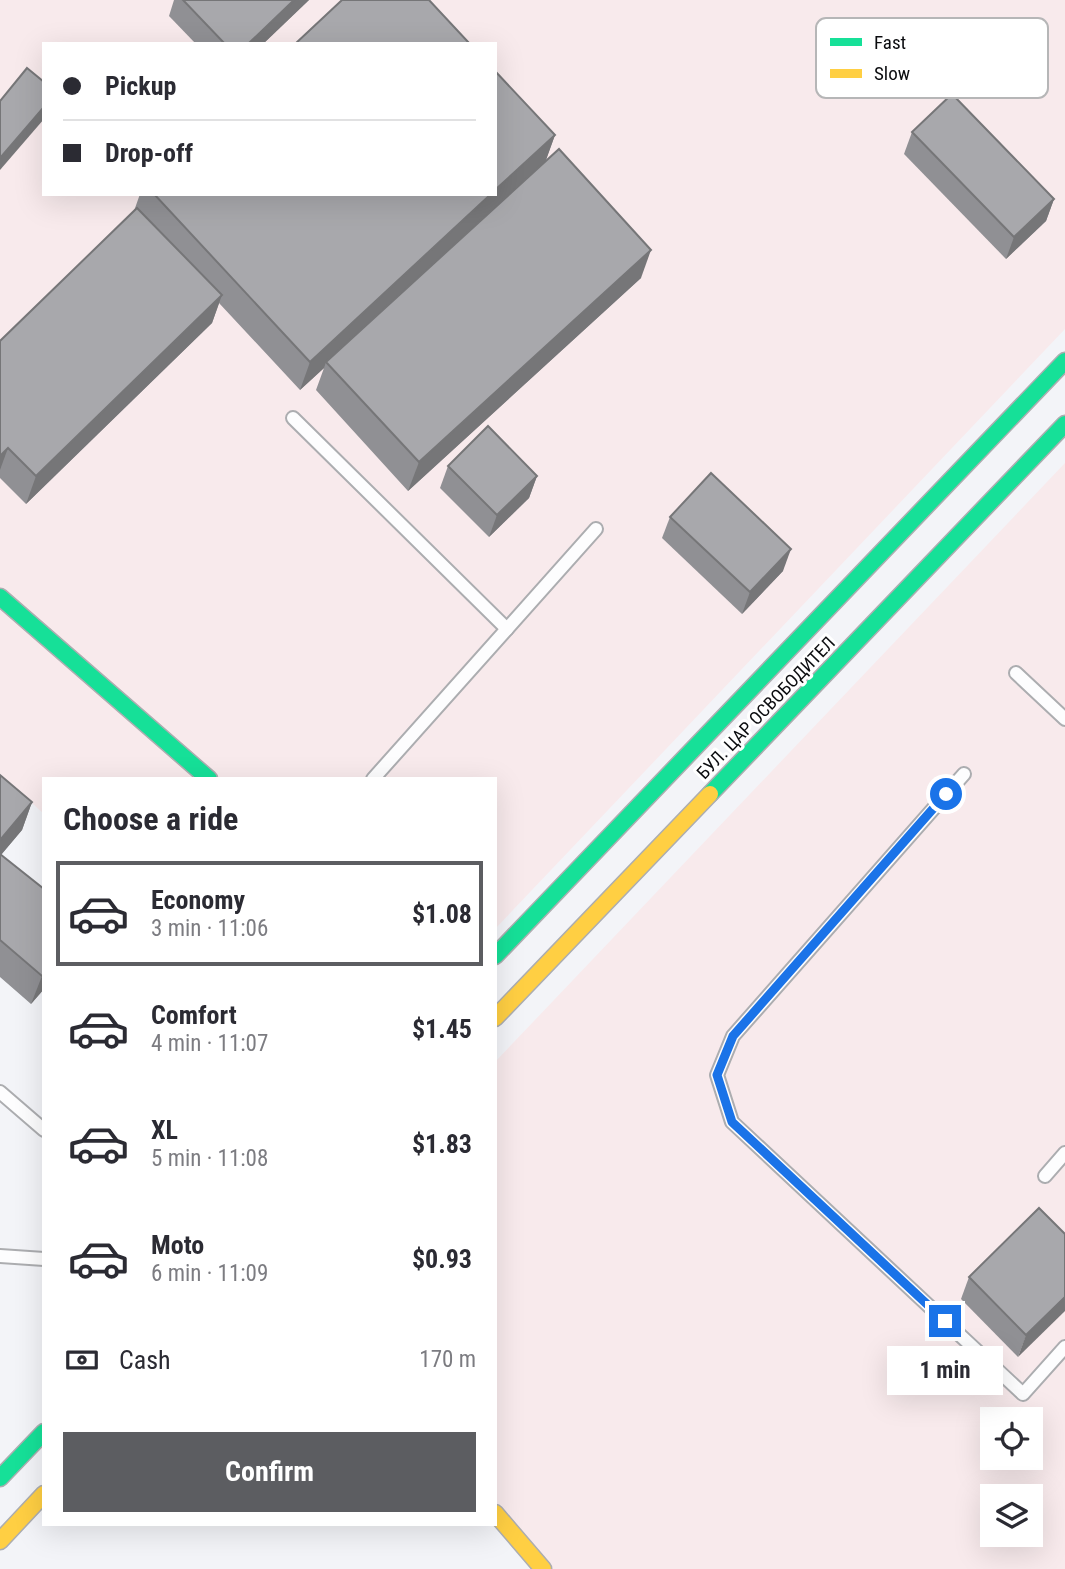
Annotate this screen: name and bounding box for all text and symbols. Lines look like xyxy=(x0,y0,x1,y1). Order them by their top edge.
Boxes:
legend xyxy=(816,18,1048,98)
text: Fast xyxy=(874,31,906,54)
text: Slow xyxy=(874,62,910,85)
text: Pickup xyxy=(105,71,176,101)
text: Drop-off xyxy=(105,138,193,168)
street label: БУЛ. ЦАР ОСВОБОДИТЕЛ xyxy=(692,632,839,783)
route start xyxy=(930,778,962,810)
text: Choose a ride xyxy=(63,800,238,838)
icon: car xyxy=(67,882,130,945)
text: Economy xyxy=(151,885,245,915)
text: $1.08 xyxy=(412,899,472,929)
text: 3 min · 11:06 xyxy=(151,915,268,942)
icon: car xyxy=(67,997,130,1060)
text: Comfort xyxy=(151,1000,237,1030)
text: $1.45 xyxy=(412,1014,472,1044)
text: 4 min · 11:07 xyxy=(151,1030,268,1057)
icon: car xyxy=(67,1112,130,1175)
text: XL xyxy=(151,1115,178,1145)
text: $1.83 xyxy=(412,1129,472,1159)
text: 5 min · 11:08 xyxy=(151,1145,268,1172)
icon: car xyxy=(67,1227,130,1290)
text: Moto xyxy=(151,1230,204,1260)
text: $0.93 xyxy=(412,1244,472,1274)
text: 6 min · 11:09 xyxy=(151,1260,268,1287)
route end xyxy=(929,1305,961,1337)
icon: cash xyxy=(63,1341,101,1379)
text: Cash xyxy=(119,1345,171,1375)
text: 170 m xyxy=(419,1346,476,1373)
callout: 1 min xyxy=(887,1346,1003,1394)
text: 1 min xyxy=(919,1357,971,1384)
map controls xyxy=(980,1407,1043,1547)
button: locate xyxy=(980,1407,1043,1470)
button: Confirm xyxy=(63,1432,476,1512)
button: layers xyxy=(980,1484,1043,1547)

